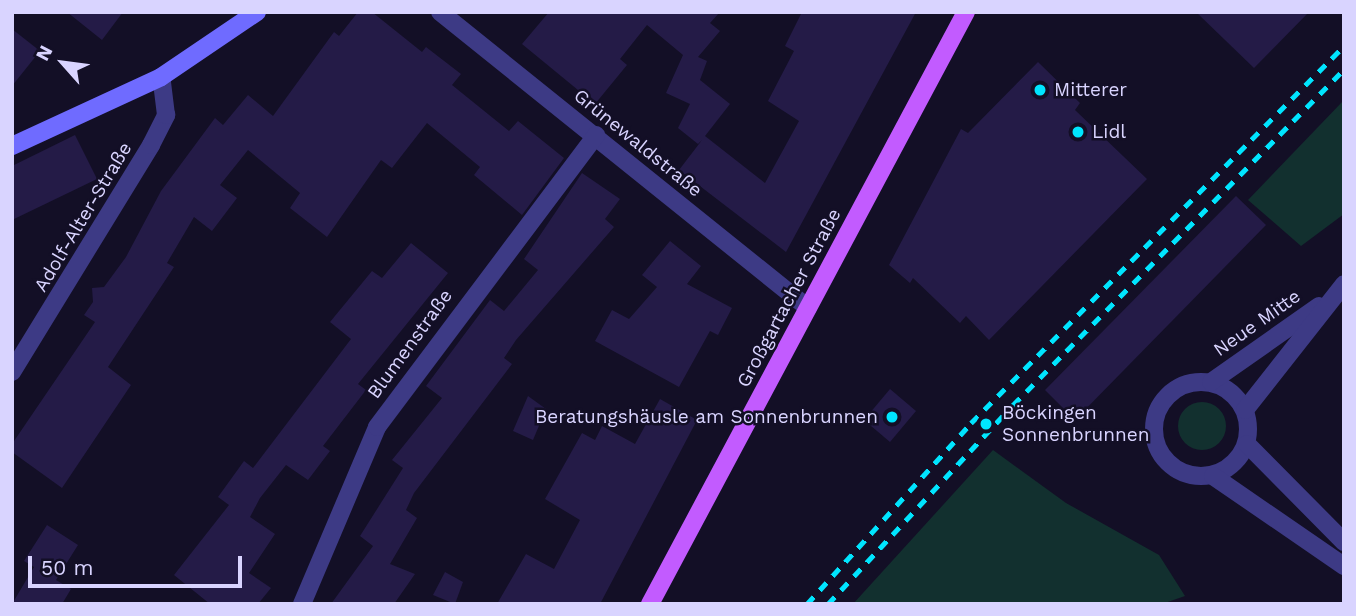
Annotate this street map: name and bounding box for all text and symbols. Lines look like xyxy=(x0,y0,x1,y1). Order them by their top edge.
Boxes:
north arrow xyxy=(28,28,98,98)
text: N xyxy=(31,41,57,65)
place label: Mitterer xyxy=(1054,79,1127,101)
marker: Mitterer xyxy=(1032,82,1048,98)
street label: Grünewaldstraße xyxy=(569,84,707,202)
place label: Lidl xyxy=(1092,121,1126,143)
marker: Lidl xyxy=(1070,124,1086,140)
street label: Adolf-Alter-Straße xyxy=(29,138,137,296)
street label: Großgartacher Straße xyxy=(732,204,846,392)
street label: Blumenstraße xyxy=(363,285,457,403)
street label: Neue Mitte xyxy=(1209,285,1305,361)
place label: Böckingen Sonnenbrunnen xyxy=(1002,402,1149,446)
place label: Beratungshäusle am Sonnenbrunnen xyxy=(535,406,878,428)
marker: Beratungshäusle am Sonnenbrunnen xyxy=(884,409,900,425)
marker: Böckingen Sonnenbrunnen xyxy=(976,414,996,434)
scale bar xyxy=(32,542,245,586)
text: 50 m xyxy=(41,555,93,580)

